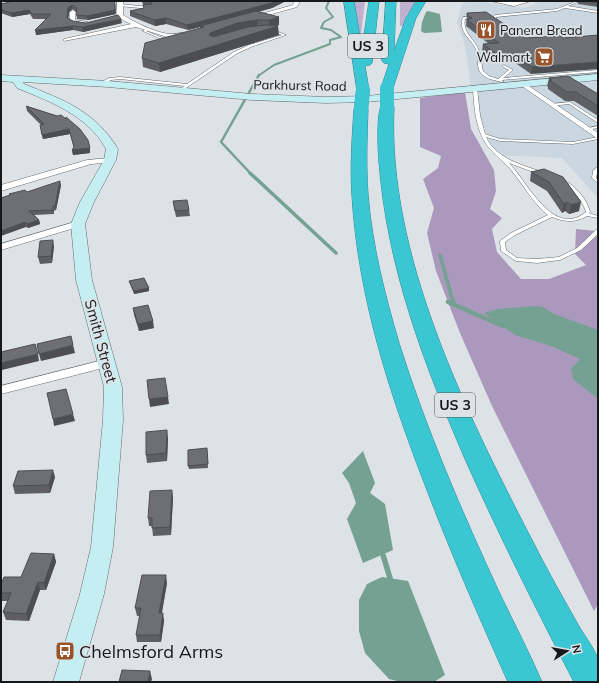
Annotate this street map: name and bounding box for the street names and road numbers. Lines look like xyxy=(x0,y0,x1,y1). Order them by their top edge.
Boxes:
road number: US 3 xyxy=(348,34,388,58)
street label: Parkhurst Road xyxy=(253,76,347,94)
street label: Smith Street xyxy=(81,297,121,385)
road number: US 3 xyxy=(435,393,475,417)

